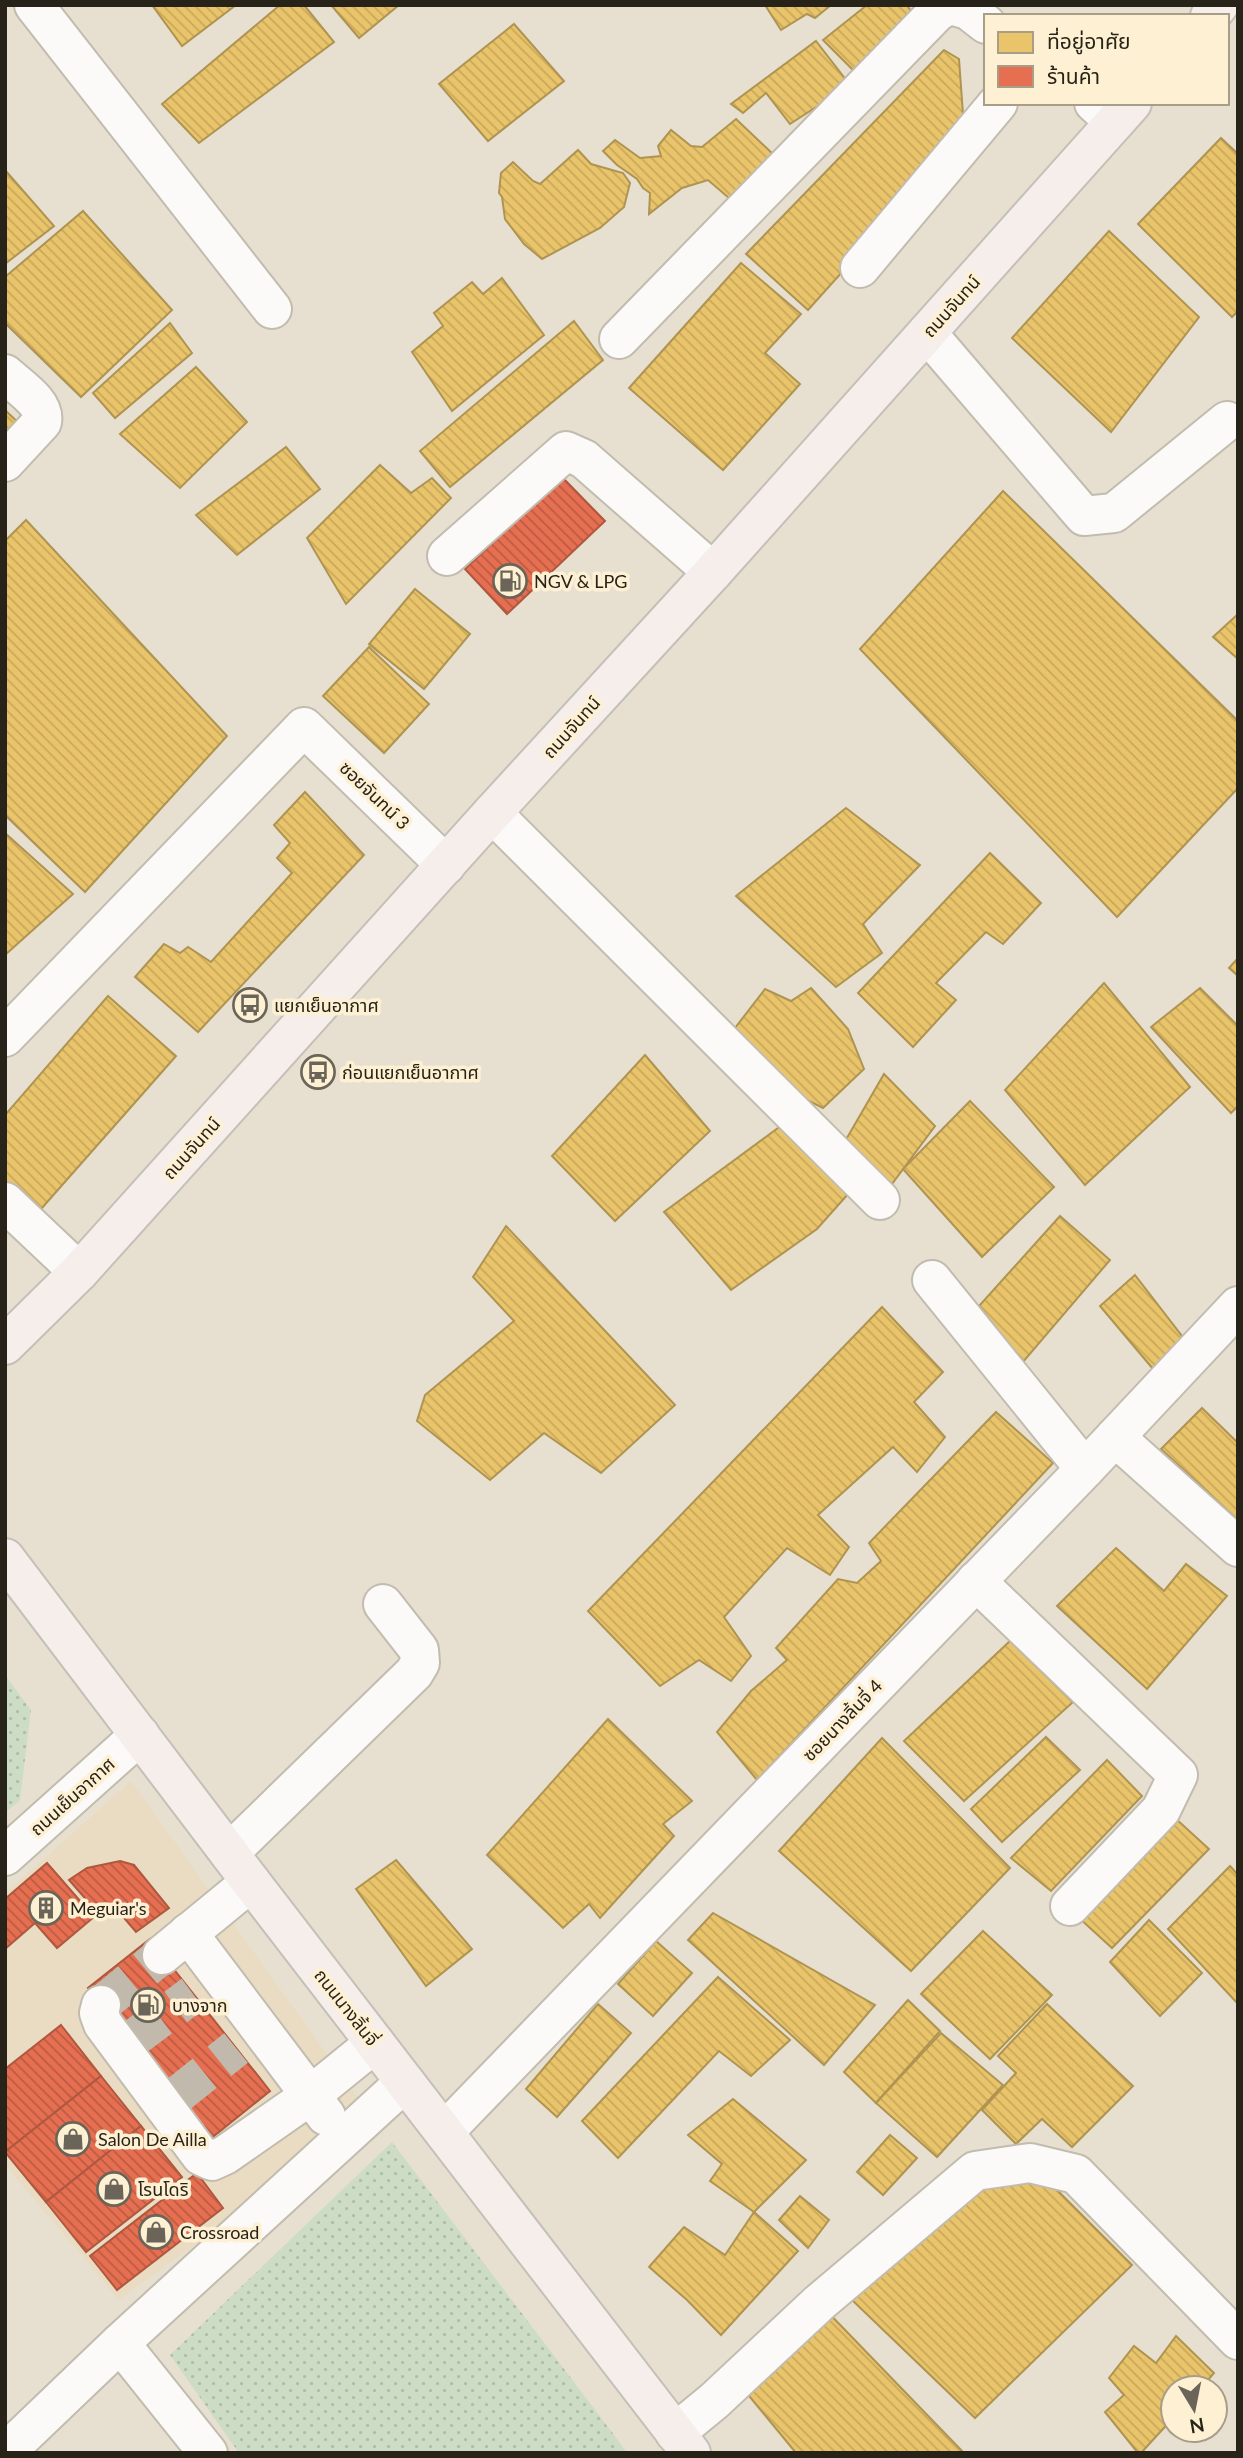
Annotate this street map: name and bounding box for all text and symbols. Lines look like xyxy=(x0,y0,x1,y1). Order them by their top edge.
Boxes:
legend xyxy=(984,14,1229,105)
text: ที่อยู่อาศัย xyxy=(1047,27,1131,55)
text: ร้านค้า xyxy=(1047,63,1100,88)
street label: ถนนจันทน์ xyxy=(918,271,984,341)
fuel station icon: NGV & LPG xyxy=(491,562,529,600)
place label: NGV & LPG xyxy=(534,570,627,592)
street label: ถนนจันทน์ xyxy=(538,692,604,762)
street label: ซอยจันทน์ 3 xyxy=(335,756,415,834)
bus stop icon: แยกเย็นอากาศ xyxy=(231,986,269,1024)
place label: แยกเย็นอากาศ xyxy=(274,994,379,1016)
bus stop icon: ก่อนแยกเย็นอากาศ xyxy=(299,1053,337,1091)
place label: ก่อนแยกเย็นอากาศ xyxy=(342,1061,479,1083)
street label: ถนนจันทน์ xyxy=(158,1113,224,1183)
street label: ซอยนางลิ้นจี่ 4 xyxy=(797,1674,886,1765)
street label: ถนนเย็นอากาศ xyxy=(25,1752,119,1840)
building icon: Meguiar's xyxy=(27,1889,65,1927)
place label: Meguiar's xyxy=(70,1897,147,1919)
street label: ถนนนางลิ้นจี่ xyxy=(310,1963,385,2050)
fuel station icon: บางจาก xyxy=(129,1986,167,2024)
place label: บางจาก xyxy=(172,1994,228,2016)
shop icon: Salon De Ailla xyxy=(54,2120,92,2158)
place label: Salon De Ailla xyxy=(98,2128,207,2150)
shop icon: โรนโดริ xyxy=(95,2170,133,2208)
place label: โรนโดริ xyxy=(138,2178,189,2200)
shop icon: Crossroad xyxy=(137,2213,175,2251)
place label: Crossroad xyxy=(180,2221,259,2243)
north arrow xyxy=(1159,2374,1229,2444)
text: N xyxy=(1188,2414,1206,2439)

